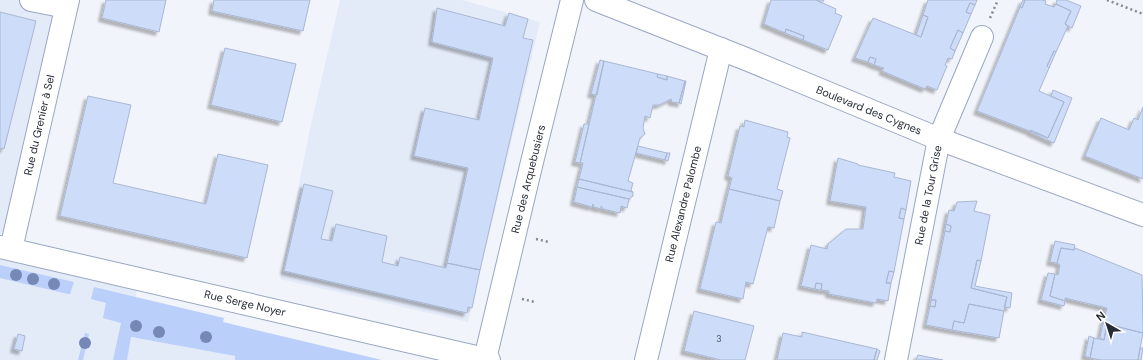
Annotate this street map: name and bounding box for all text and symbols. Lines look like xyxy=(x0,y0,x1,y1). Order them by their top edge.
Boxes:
street label: Rue du Grenier à Sel xyxy=(21,73,57,177)
street label: Boulevard des Cygnes xyxy=(814,82,924,138)
street label: Rue des Arquebusiers xyxy=(508,123,548,235)
street label: Rue Alexandre Palombe xyxy=(662,144,704,264)
street label: Rue de la Tour Grise xyxy=(911,144,945,246)
street label: Rue Serge Noyer xyxy=(203,287,287,319)
north arrow xyxy=(1087,304,1127,344)
text: N xyxy=(1093,308,1108,324)
house number: 3 xyxy=(716,333,722,345)

